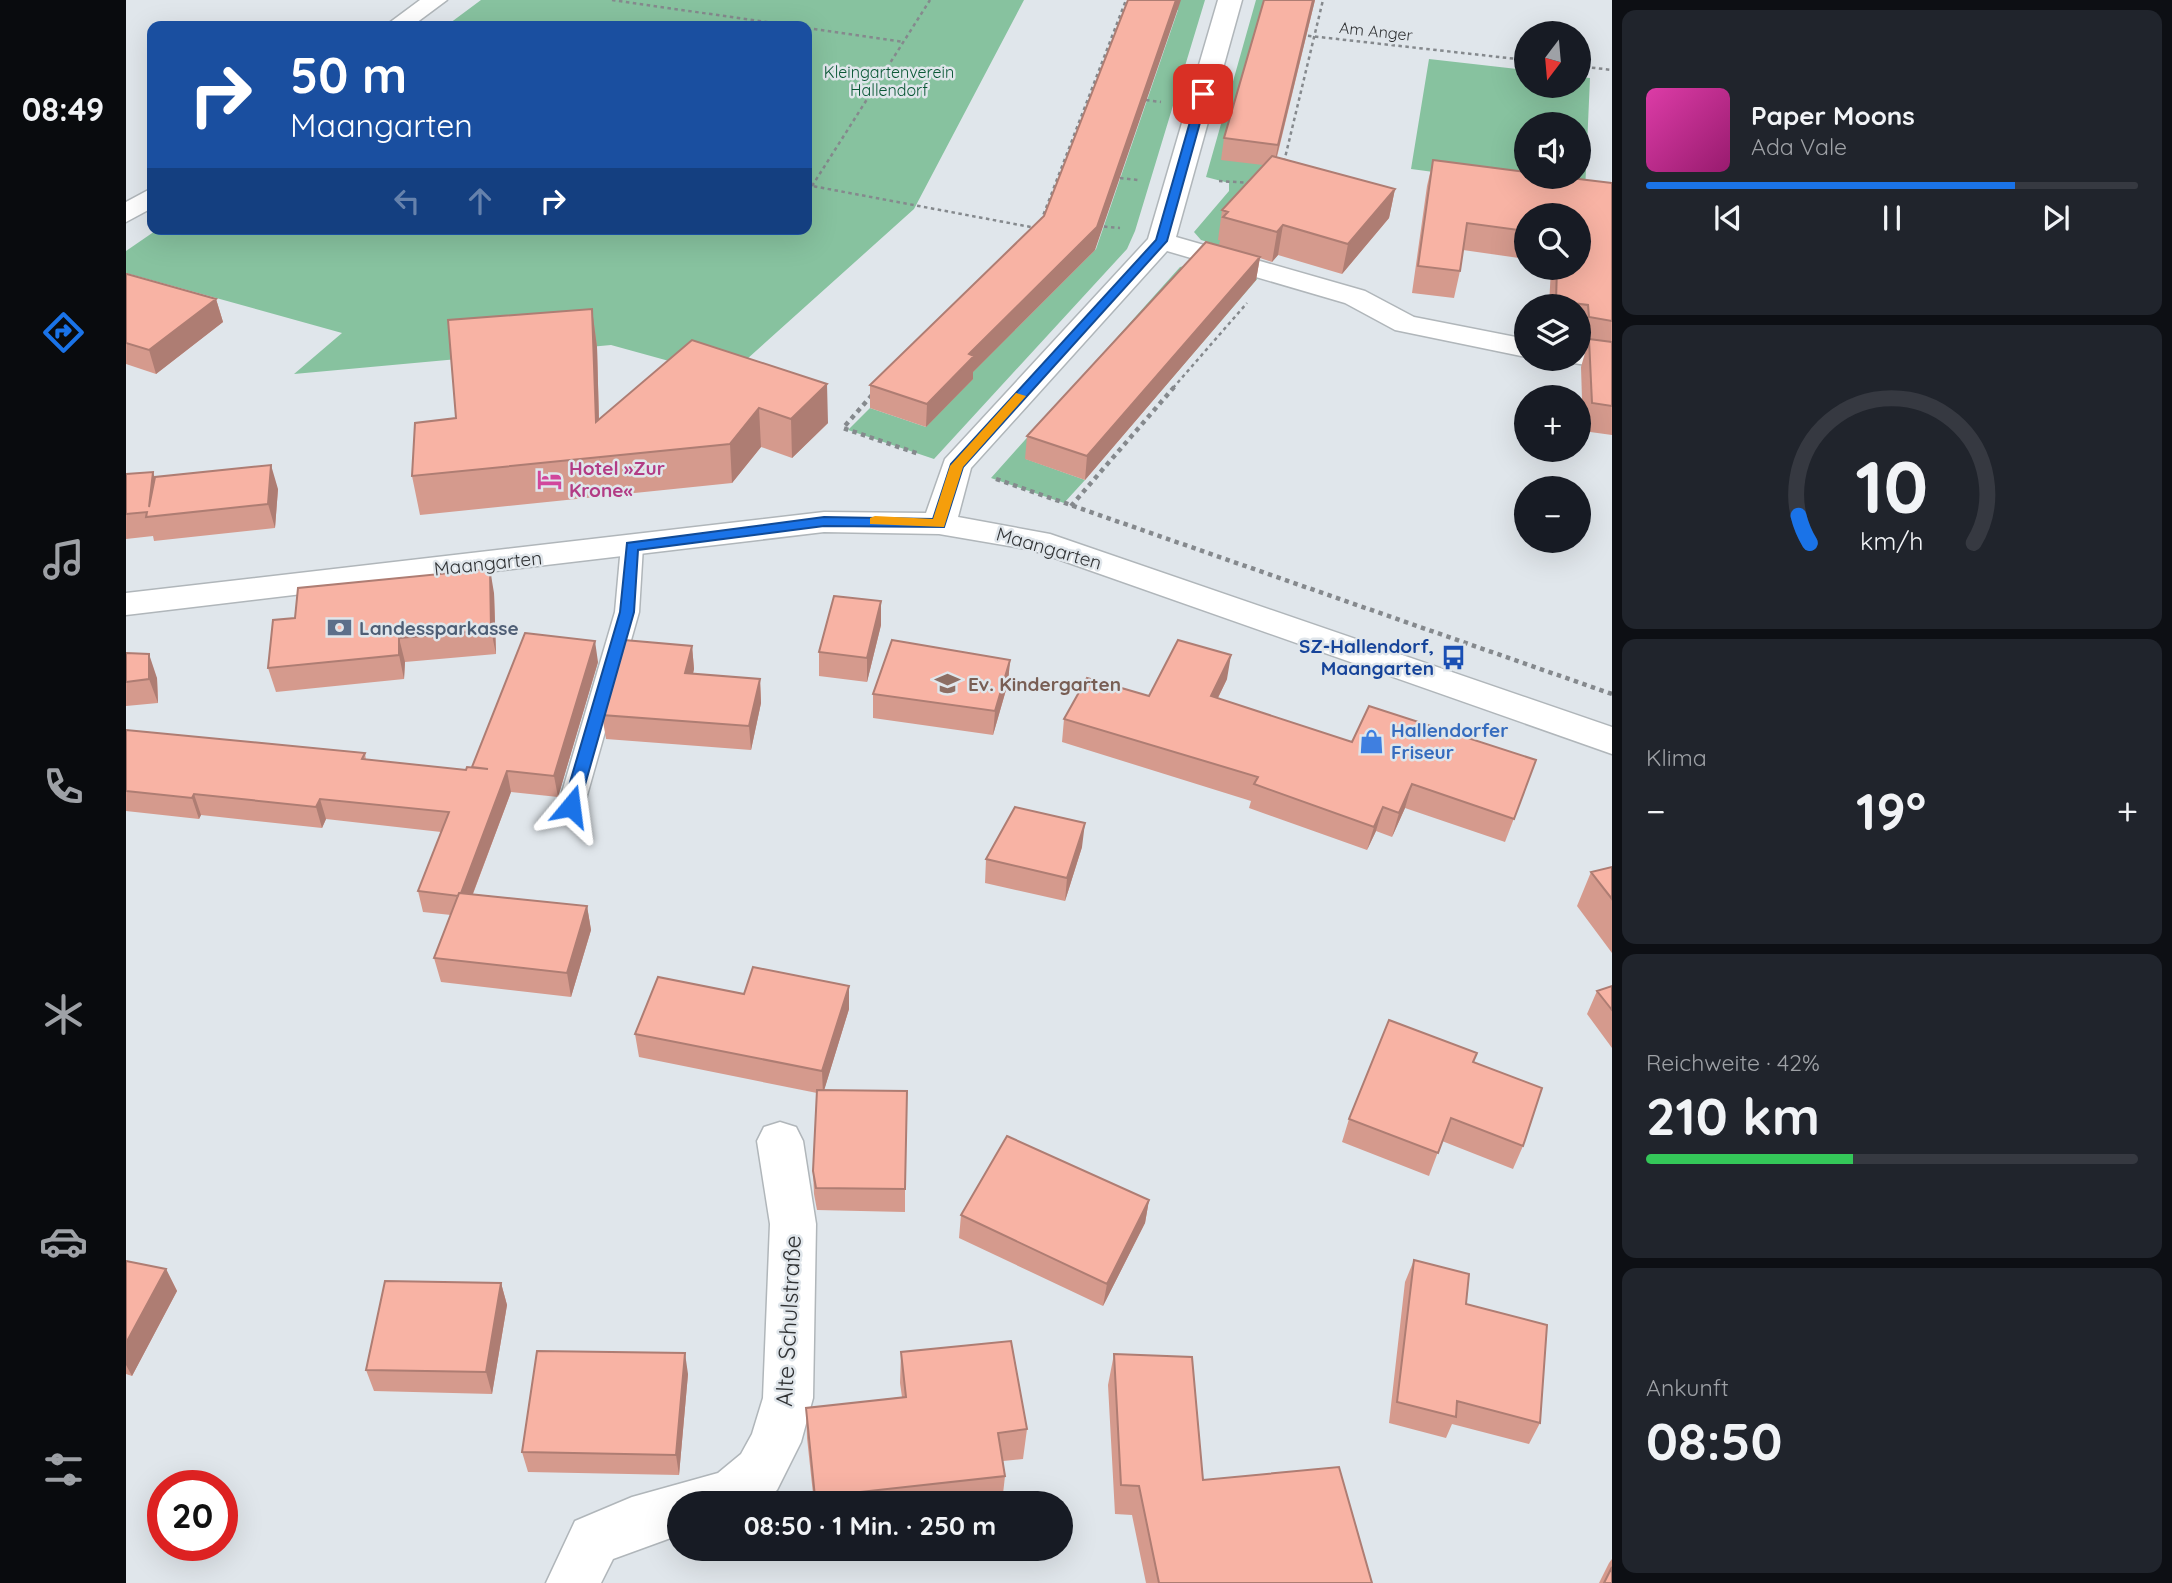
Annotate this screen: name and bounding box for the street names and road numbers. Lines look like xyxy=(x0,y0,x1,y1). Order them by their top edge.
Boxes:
street label: Am Anger xyxy=(1338,17,1414,45)
street label: Maangarten xyxy=(994,522,1104,574)
street label: Maangarten xyxy=(433,545,543,581)
street label: Alte Schulstraße xyxy=(769,1235,807,1407)

